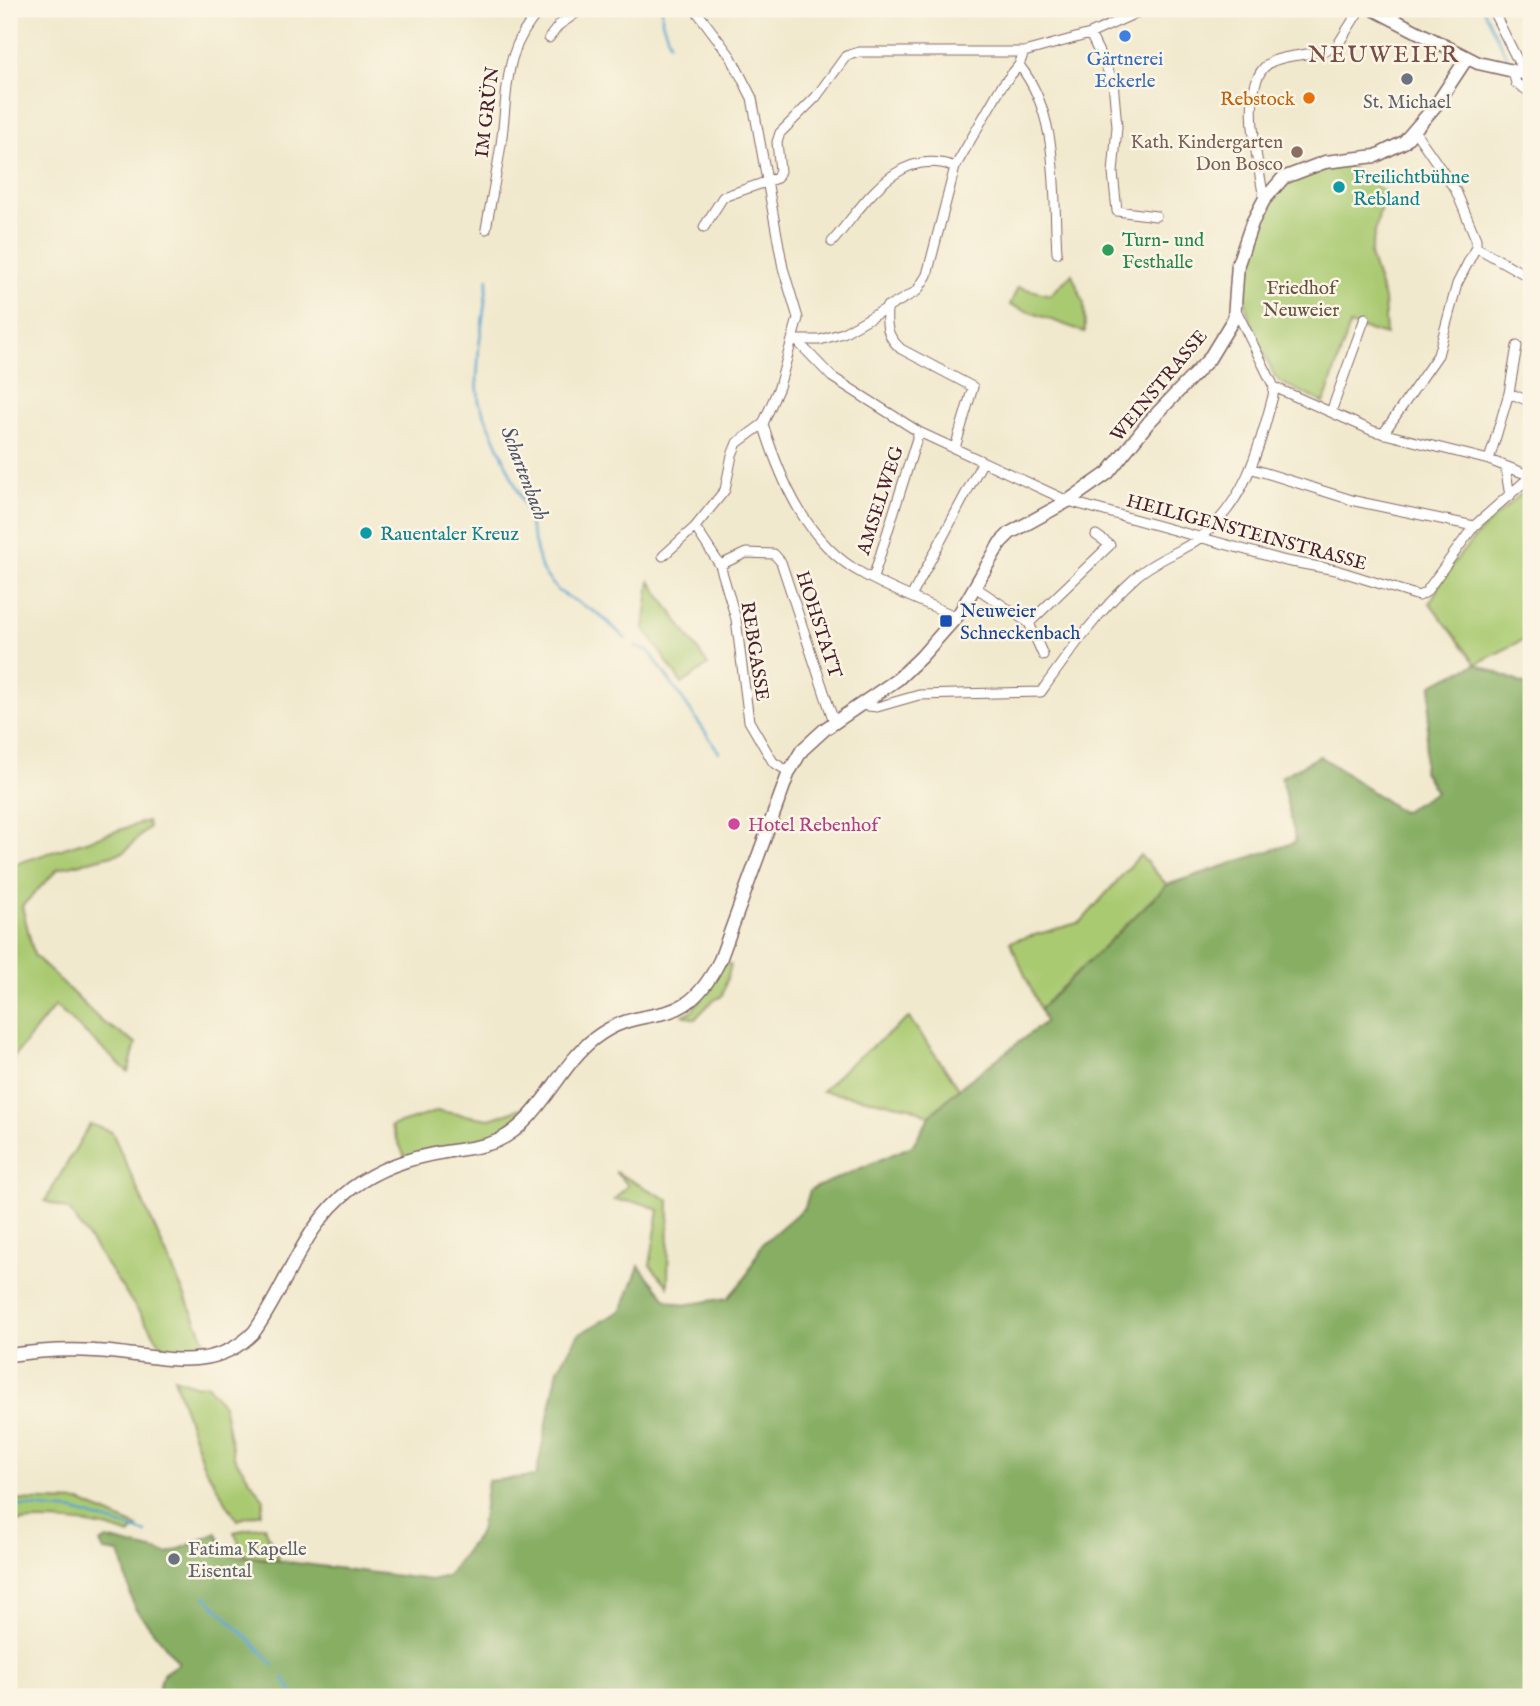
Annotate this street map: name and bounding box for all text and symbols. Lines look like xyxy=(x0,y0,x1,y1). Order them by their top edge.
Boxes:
marker: Gärtnerei Eckerle xyxy=(1117,28,1133,44)
district label: NEUWEIER xyxy=(1308,41,1460,70)
place label: Gärtnerei Eckerle xyxy=(1087,48,1163,94)
street label: IM GRÜN xyxy=(471,65,505,159)
marker: St. Michael xyxy=(1399,71,1415,87)
place label: Rebstock xyxy=(1220,88,1296,112)
marker: Rebstock xyxy=(1301,90,1317,106)
place label: St. Michael xyxy=(1363,91,1452,115)
place label: Kath. Kindergarten Don Bosco xyxy=(1131,131,1283,177)
marker: Kath. Kindergarten Don Bosco xyxy=(1289,144,1305,160)
place label: Freilichtbühne Rebland xyxy=(1353,166,1470,212)
marker: Freilichtbühne Rebland xyxy=(1331,179,1347,195)
place label: Turn- und Festhalle xyxy=(1122,229,1205,275)
marker: Turn- und Festhalle xyxy=(1100,242,1116,258)
park label: Friedhof Neuweier xyxy=(1263,277,1339,323)
street label: WEINSTRASSE xyxy=(1106,325,1213,447)
water label: Schartenbach xyxy=(493,423,554,525)
street label: AMSELWEG xyxy=(852,443,910,559)
street label: HEILIGENSTEINSTRASSE xyxy=(1123,489,1369,577)
place label: Rauentaler Kreuz xyxy=(380,523,519,547)
marker: Rauentaler Kreuz xyxy=(358,525,374,541)
street label: HOHSTATT xyxy=(789,568,847,681)
street label: REBGASSE xyxy=(734,600,774,703)
place label: Neuweier Schneckenbach xyxy=(960,600,1080,646)
marker: Neuweier Schneckenbach xyxy=(938,613,954,629)
place label: Hotel Rebenhof xyxy=(748,814,881,838)
marker: Hotel Rebenhof xyxy=(726,816,742,832)
place label: Fatima Kapelle Eisental xyxy=(188,1538,307,1584)
marker: Fatima Kapelle Eisental xyxy=(166,1551,182,1567)

